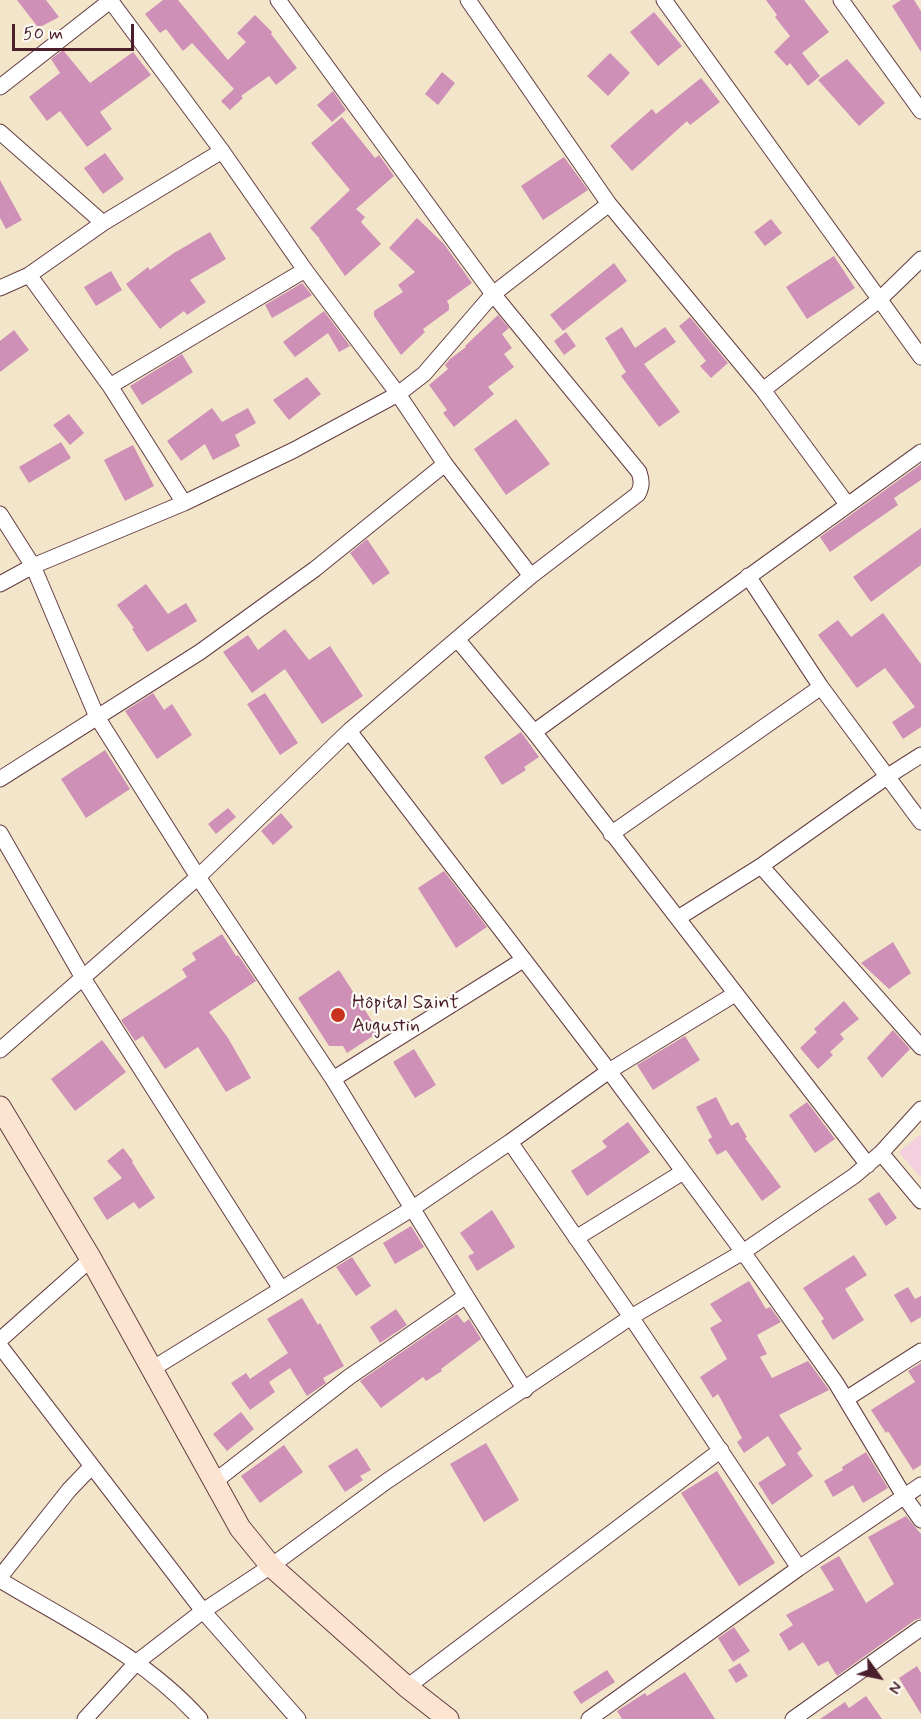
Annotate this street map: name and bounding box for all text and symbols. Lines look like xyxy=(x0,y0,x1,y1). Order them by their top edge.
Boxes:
scale bar xyxy=(15,12,136,50)
text: 50 m xyxy=(23,22,63,46)
place label: Hôpital Saint Augustin xyxy=(352,992,459,1039)
marker: Hôpital Saint Augustin xyxy=(329,1006,347,1024)
north arrow xyxy=(849,1647,909,1707)
text: N xyxy=(883,1677,906,1697)

